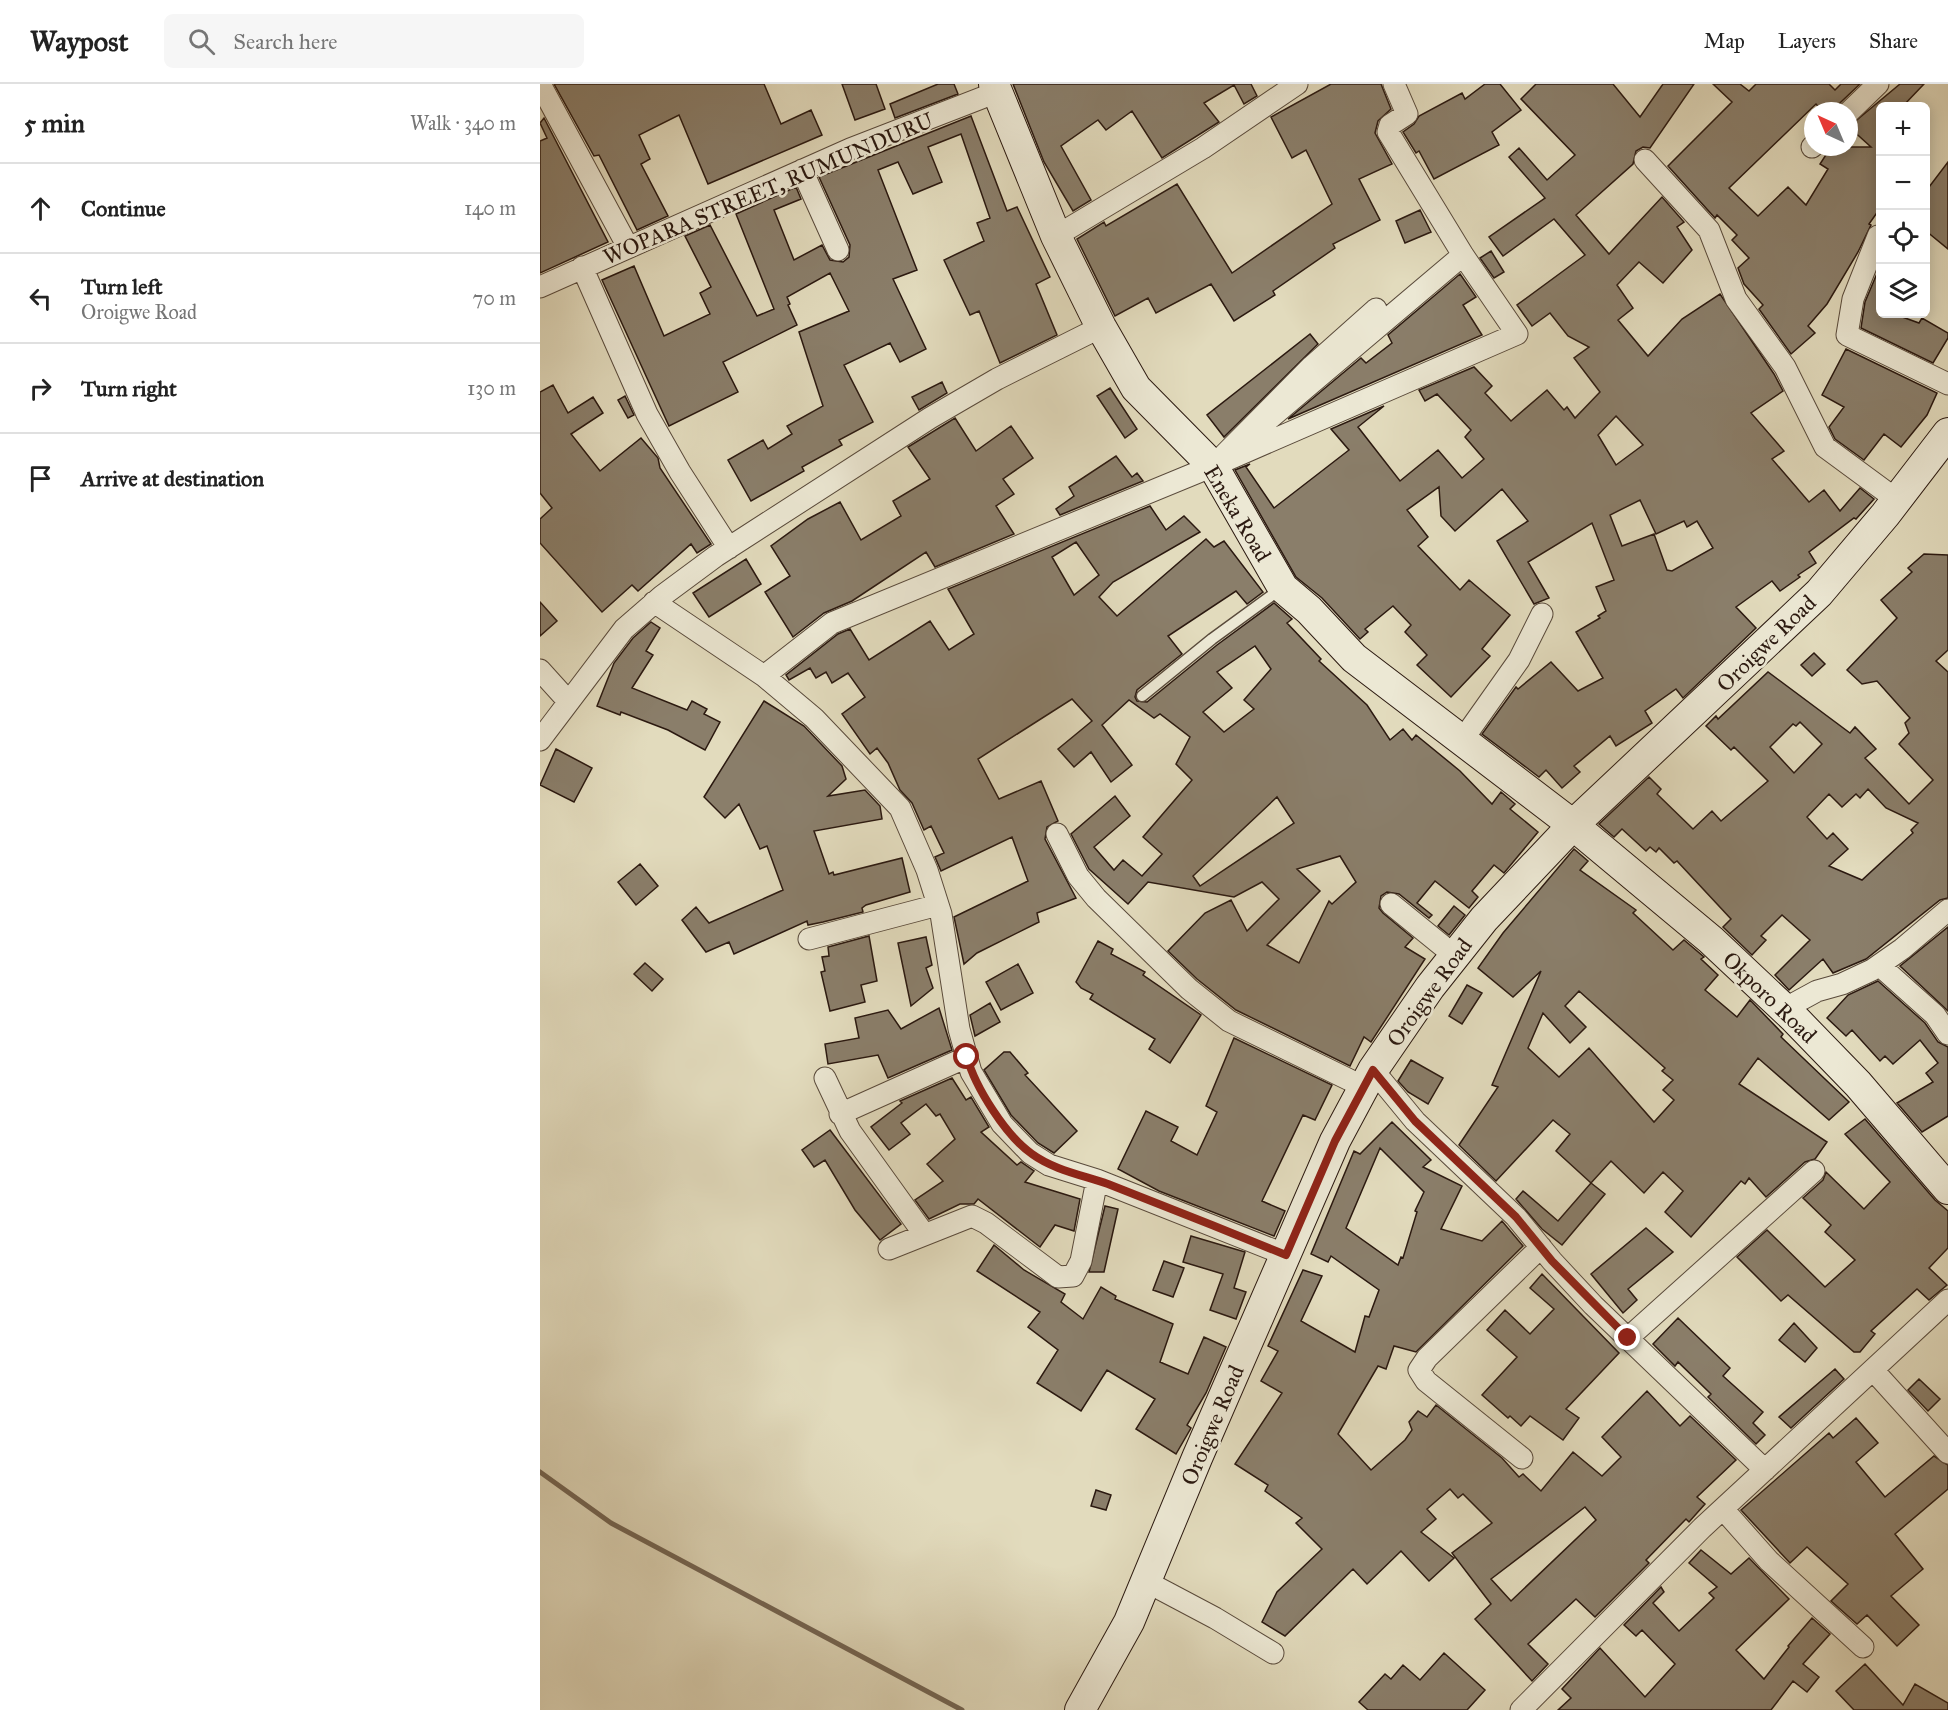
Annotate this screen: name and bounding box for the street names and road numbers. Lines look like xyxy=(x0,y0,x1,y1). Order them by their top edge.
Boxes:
street label: WOPARA STREET, RUMUNDURU xyxy=(599,106,938,270)
street label: Eneka Road xyxy=(1198,460,1277,566)
street label: Oroigwe Road xyxy=(1711,589,1822,697)
street label: Oroigwe Road xyxy=(1381,933,1478,1052)
street label: Okporo Road xyxy=(1717,946,1822,1049)
street label: Oroigwe Road xyxy=(1175,1361,1250,1489)

